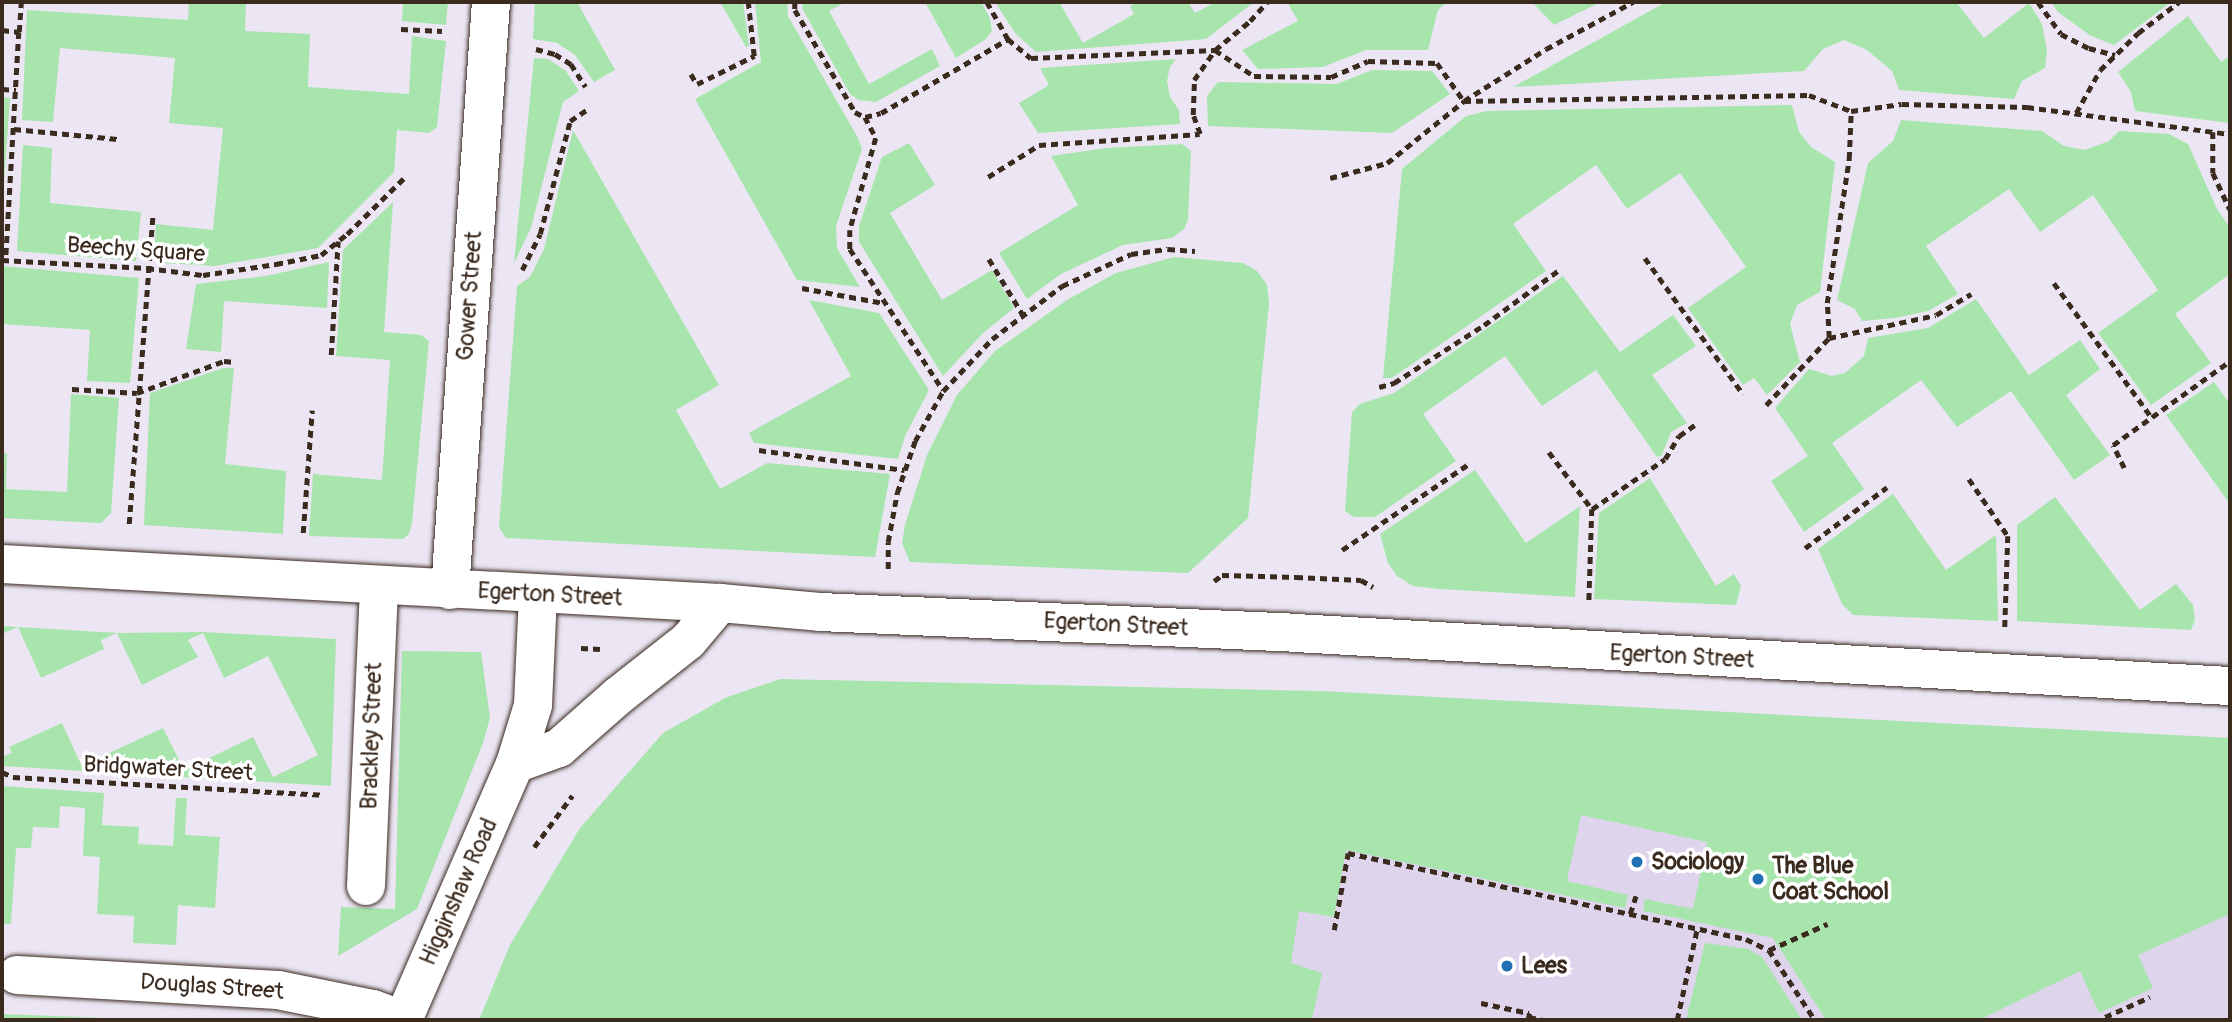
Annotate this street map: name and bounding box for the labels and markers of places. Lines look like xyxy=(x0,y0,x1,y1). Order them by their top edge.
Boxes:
place label: Sociology xyxy=(1651,848,1744,876)
place label: The Blue Coat School xyxy=(1772,852,1889,906)
marker: Sociology xyxy=(1629,854,1645,870)
marker: The Blue Coat School xyxy=(1750,871,1766,887)
place label: Lees xyxy=(1521,952,1567,980)
marker: Lees xyxy=(1499,958,1515,974)

